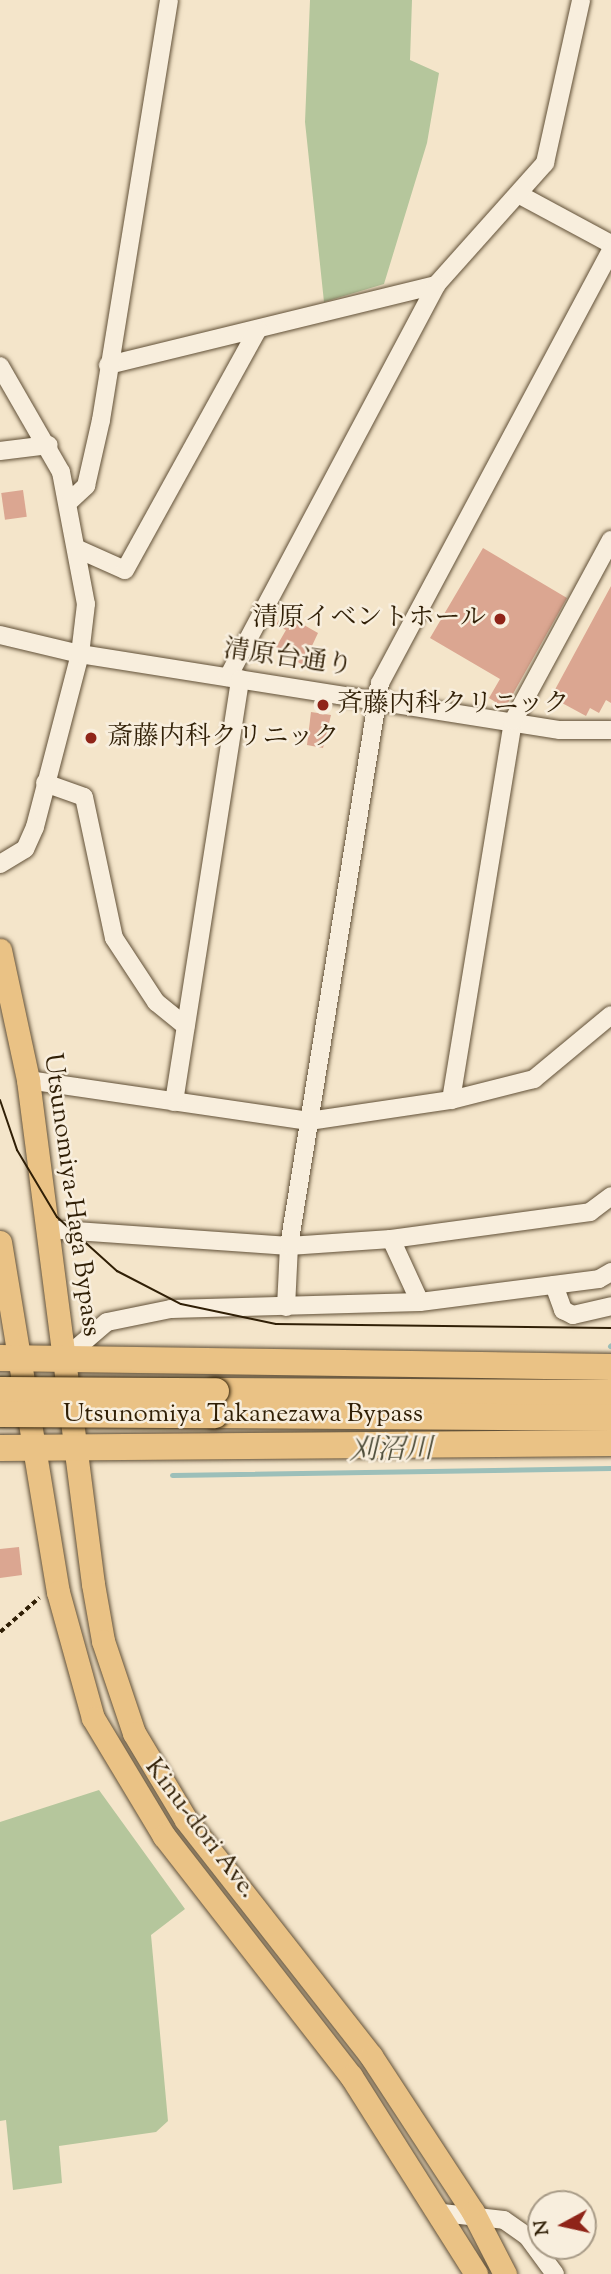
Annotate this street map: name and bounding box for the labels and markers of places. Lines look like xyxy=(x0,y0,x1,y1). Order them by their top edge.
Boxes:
place label: 清原イベントホール xyxy=(252,603,486,635)
marker: 清原イベントホール xyxy=(492,611,508,627)
place label: 斉藤内科クリニック xyxy=(337,689,571,721)
marker: 斉藤内科クリニック xyxy=(315,697,331,713)
place label: 斎藤内科クリニック xyxy=(107,722,341,754)
marker: 斎藤内科クリニック xyxy=(81,728,101,748)

